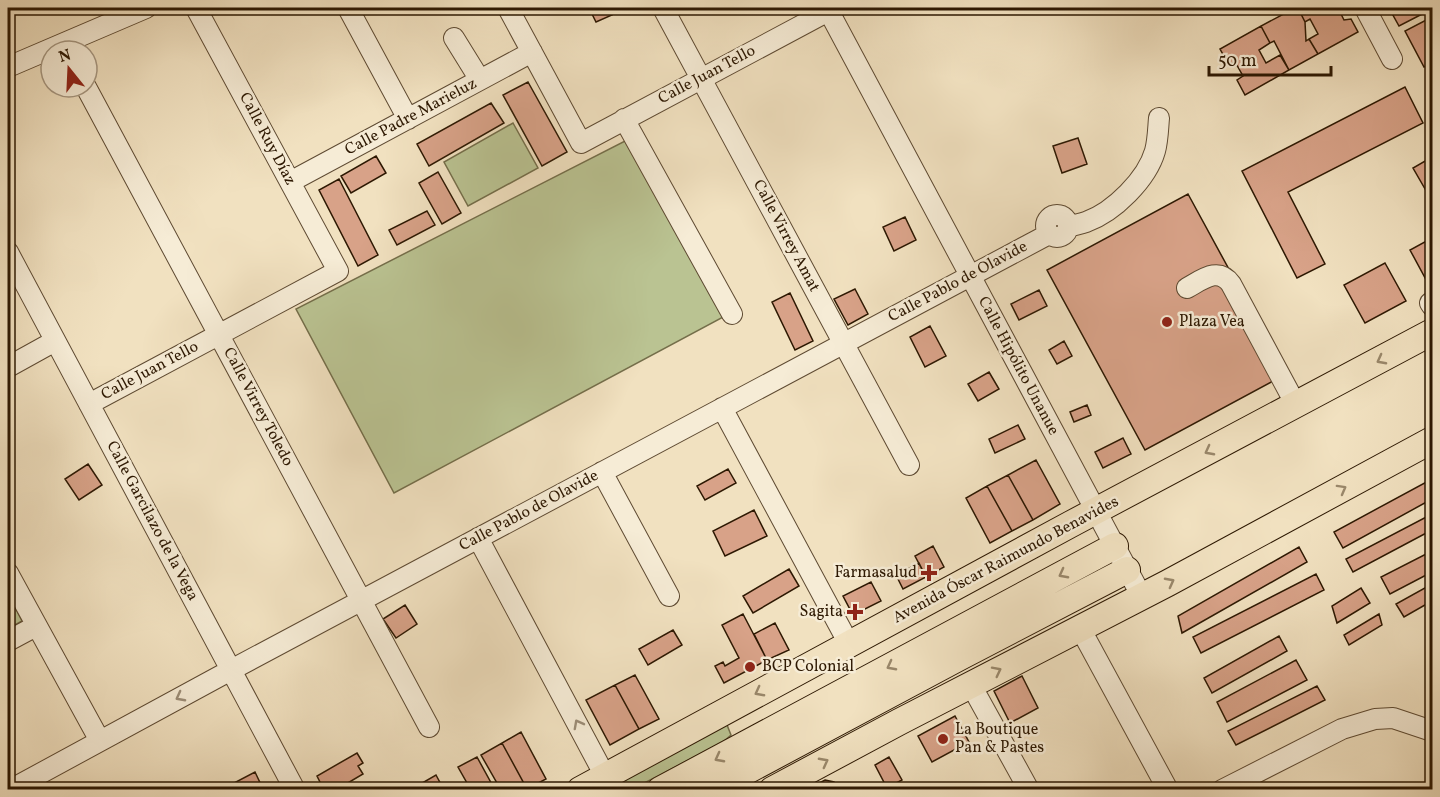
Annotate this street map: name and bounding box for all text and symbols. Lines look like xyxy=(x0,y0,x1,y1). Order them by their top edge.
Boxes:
north arrow xyxy=(39,39,99,99)
scale bar xyxy=(1209,39,1330,77)
street label: Calle Juan Tello xyxy=(655,40,759,110)
text: N xyxy=(56,44,74,69)
text: 50 m xyxy=(1218,49,1257,74)
street label: Calle Padre Marieluz xyxy=(341,73,481,161)
street label: Calle Ruy Díaz xyxy=(233,89,301,189)
street label: Calle Virrey Amat xyxy=(747,176,825,296)
street label: Calle Pablo de Olavide xyxy=(885,236,1031,328)
street label: Calle Hipólito Unanue xyxy=(972,293,1064,439)
place label: Plaza Vea xyxy=(1179,311,1245,333)
marker: Plaza Vea xyxy=(1160,315,1174,329)
street label: Calle Juan Tello xyxy=(98,336,202,406)
street label: Calle Virrey Toledo xyxy=(217,344,299,470)
one-way arrow xyxy=(1376,352,1387,364)
street label: Calle Garcilazo de la Vega xyxy=(100,437,204,605)
one-way arrow xyxy=(1204,444,1215,455)
street label: Calle Pablo de Olavide xyxy=(456,465,602,557)
one-way arrow xyxy=(1335,485,1346,496)
street label: Avenida Óscar Raimundo Benavides xyxy=(889,491,1123,629)
place label: Farmasalud xyxy=(834,562,917,584)
marker: Farmasalud xyxy=(922,566,936,580)
one-way arrow xyxy=(1059,567,1069,578)
one-way arrow xyxy=(1164,578,1174,589)
place label: Sagita xyxy=(800,601,843,623)
marker: Sagita xyxy=(848,605,862,619)
place label: BCP Colonial xyxy=(762,656,854,678)
one-way arrow xyxy=(887,659,897,670)
marker: BCP Colonial xyxy=(743,660,757,674)
one-way arrow xyxy=(990,667,1001,678)
one-way arrow xyxy=(755,685,766,696)
one-way arrow xyxy=(175,690,186,701)
place label: La Boutique Pan & Pastes xyxy=(955,719,1044,759)
one-way arrow xyxy=(574,720,585,730)
marker: La Boutique Pan & Pastes xyxy=(936,732,950,746)
one-way arrow xyxy=(715,751,725,762)
one-way arrow xyxy=(818,758,828,769)

